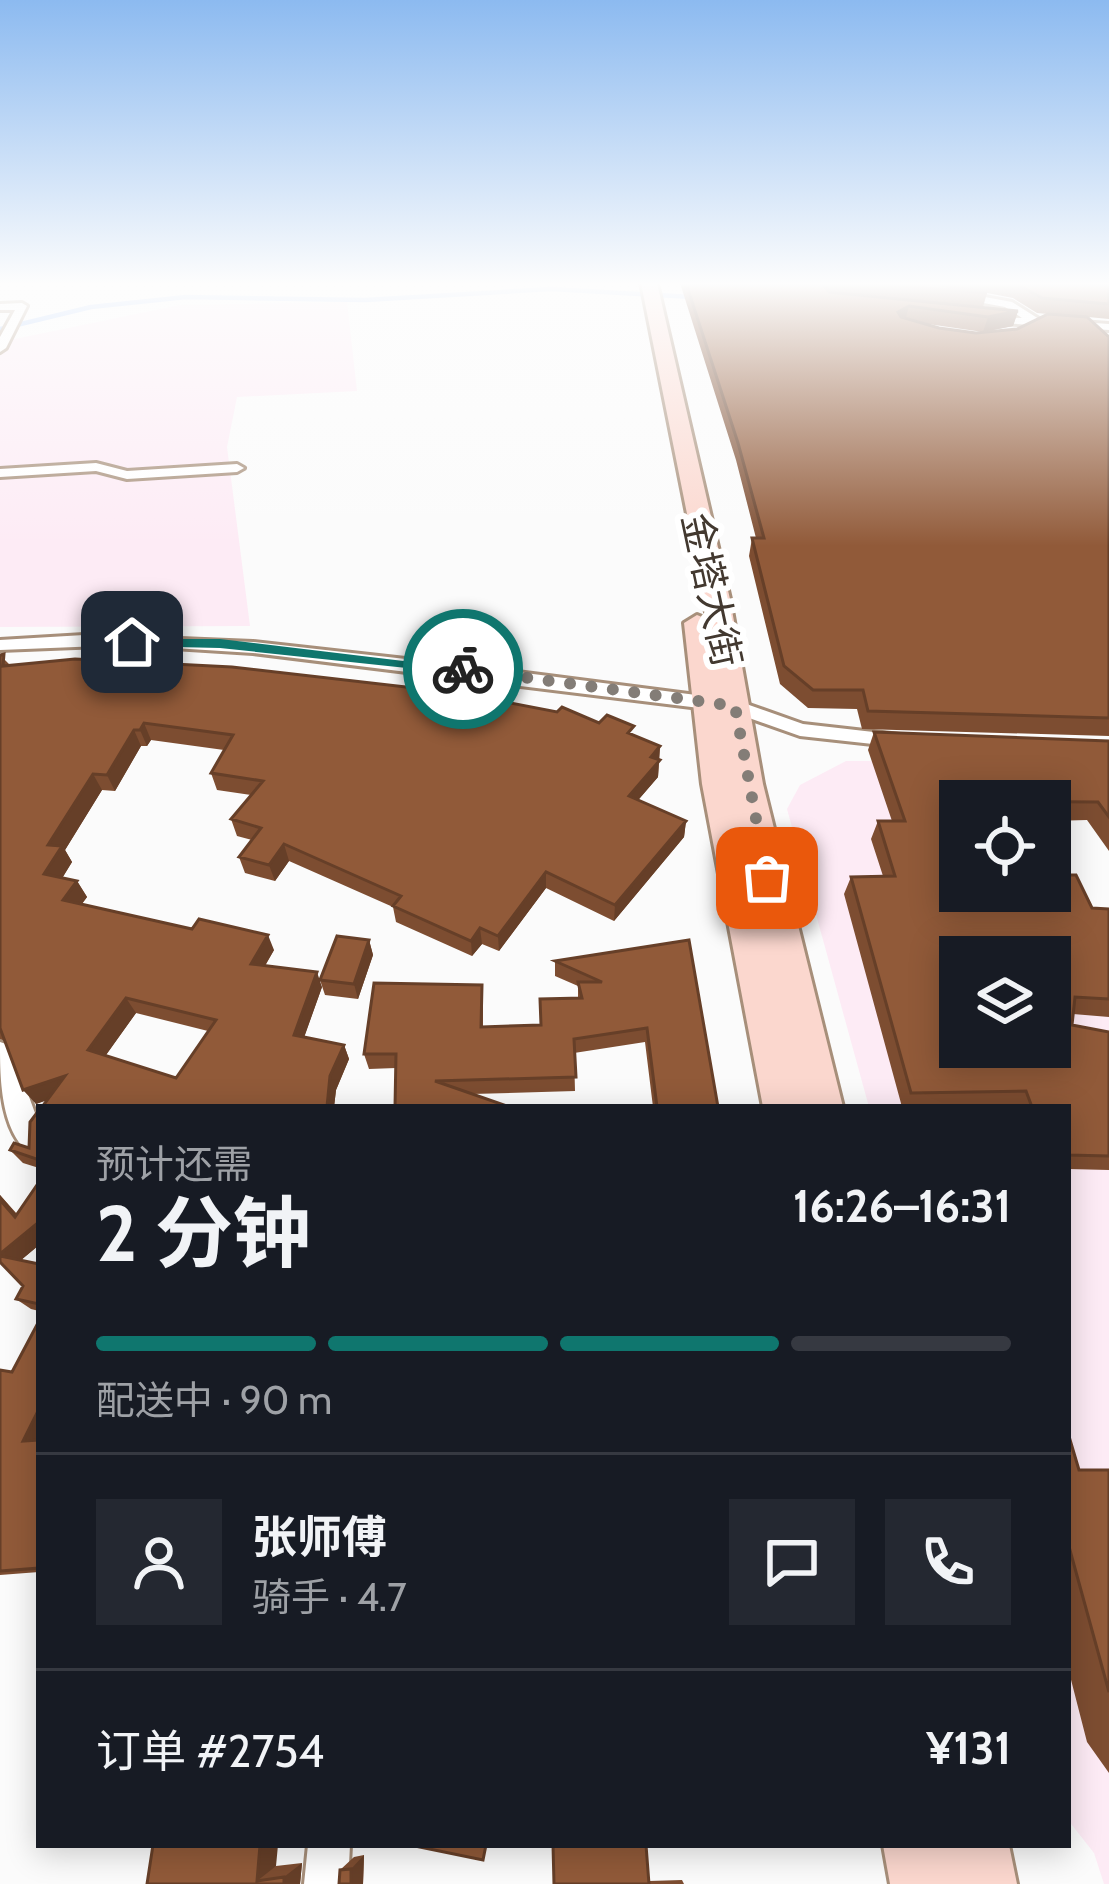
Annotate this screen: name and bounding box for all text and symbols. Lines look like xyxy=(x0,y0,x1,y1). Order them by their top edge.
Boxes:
street label: 金塔大街 xyxy=(672,509,752,671)
pin xyxy=(81,591,183,693)
icon: home xyxy=(99,609,165,675)
courier xyxy=(403,609,523,729)
icon: bike xyxy=(430,636,496,702)
map controls xyxy=(939,780,1071,1068)
button: locate xyxy=(939,780,1071,912)
pin xyxy=(716,827,818,929)
icon: bag xyxy=(734,845,800,911)
button: layers xyxy=(939,936,1071,1068)
text: 预计还需 xyxy=(96,1140,252,1188)
text: 16:26–16:31 xyxy=(793,1179,1011,1233)
text: 2 分钟 xyxy=(96,1186,311,1281)
text: 配送中 · 90 m xyxy=(96,1376,332,1424)
button: person xyxy=(96,1499,222,1625)
button: chat xyxy=(729,1499,855,1625)
button: phone xyxy=(885,1499,1011,1625)
text: 张师傅 xyxy=(252,1510,387,1564)
text: 骑手 · 4.7 xyxy=(252,1573,407,1621)
text: ¥131 xyxy=(926,1721,1011,1775)
text: 订单 #2754 xyxy=(96,1724,324,1778)

